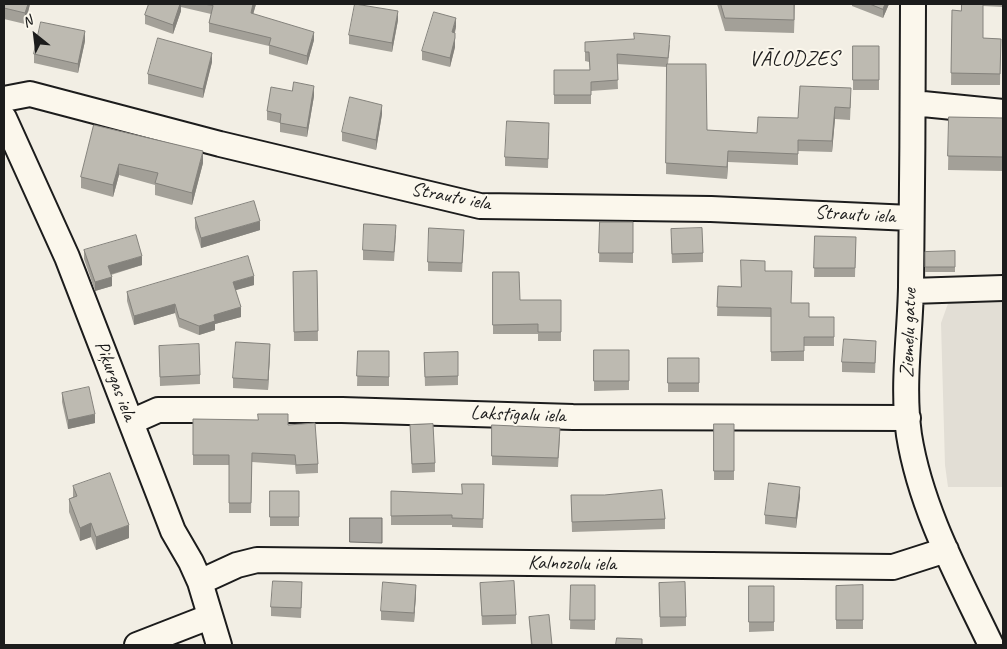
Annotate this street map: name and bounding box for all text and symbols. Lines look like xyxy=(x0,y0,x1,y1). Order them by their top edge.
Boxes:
north arrow xyxy=(10,10,60,60)
text: N xyxy=(20,12,35,31)
district label: VĀLODZES xyxy=(747,46,841,72)
street label: Strautu iela xyxy=(409,178,493,216)
street label: Strautu iela xyxy=(814,201,896,229)
street label: Ziemeļu gatve xyxy=(895,288,923,378)
street label: Piķurgas iela xyxy=(89,338,141,424)
street label: Lakstīgalu iela xyxy=(470,401,566,429)
street label: Kalnozolu iela xyxy=(528,551,616,577)

